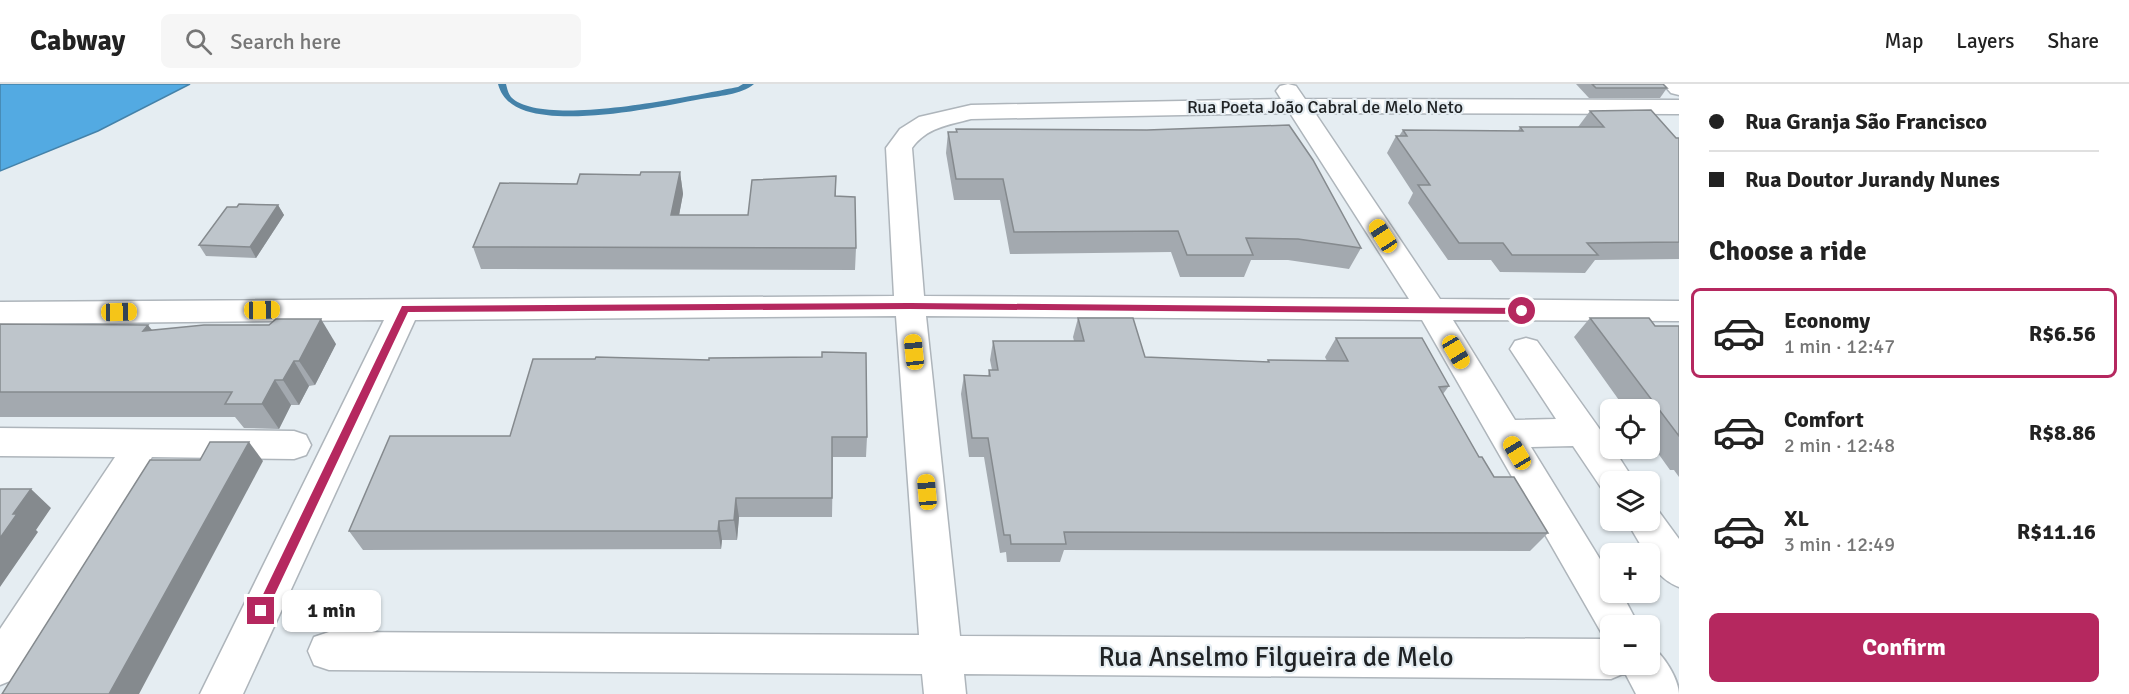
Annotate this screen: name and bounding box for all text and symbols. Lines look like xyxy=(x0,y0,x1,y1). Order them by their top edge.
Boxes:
search box xyxy=(161,14,581,68)
text: Cabway xyxy=(30,24,125,58)
icon: search xyxy=(182,25,215,58)
text: Search here xyxy=(230,28,341,55)
text: Map xyxy=(1885,28,1923,54)
text: Layers xyxy=(1956,28,2014,54)
text: Share xyxy=(2047,28,2099,54)
street label: Rua Poeta João Cabral de Melo Neto xyxy=(1187,96,1463,118)
text: Rua Granja São Francisco xyxy=(1745,108,1987,135)
text: Rua Doutor Jurandy Nunes xyxy=(1745,166,2000,193)
car xyxy=(1366,216,1400,256)
text: Choose a ride xyxy=(1709,235,1867,268)
route start xyxy=(1508,297,1535,324)
car xyxy=(244,301,280,319)
car xyxy=(101,303,137,321)
icon: car xyxy=(1712,306,1766,360)
text: Economy xyxy=(1784,307,1870,334)
text: R$6.56 xyxy=(2029,320,2096,347)
car xyxy=(1439,332,1473,372)
car xyxy=(903,333,925,371)
text: 1 min · 12:47 xyxy=(1784,334,1895,359)
map controls xyxy=(1600,399,1660,675)
button: locate xyxy=(1600,399,1660,459)
icon: car xyxy=(1712,405,1766,459)
text: Comfort xyxy=(1784,406,1864,433)
text: R$8.86 xyxy=(2029,419,2096,446)
car xyxy=(1500,433,1534,473)
text: 2 min · 12:48 xyxy=(1784,433,1895,458)
button: layers xyxy=(1600,471,1660,531)
car xyxy=(916,473,938,511)
icon: car xyxy=(1712,504,1766,558)
text: XL xyxy=(1784,505,1809,532)
text: R$11.16 xyxy=(2017,518,2096,545)
text: 3 min · 12:49 xyxy=(1784,532,1895,557)
button: + xyxy=(1600,543,1660,603)
callout: 1 min xyxy=(282,590,381,632)
route end xyxy=(247,597,274,624)
text: 1 min xyxy=(307,598,356,623)
button: Confirm xyxy=(1709,613,2099,682)
button: − xyxy=(1600,615,1660,675)
street label: Rua Anselmo Filgueira de Melo xyxy=(1098,641,1454,674)

